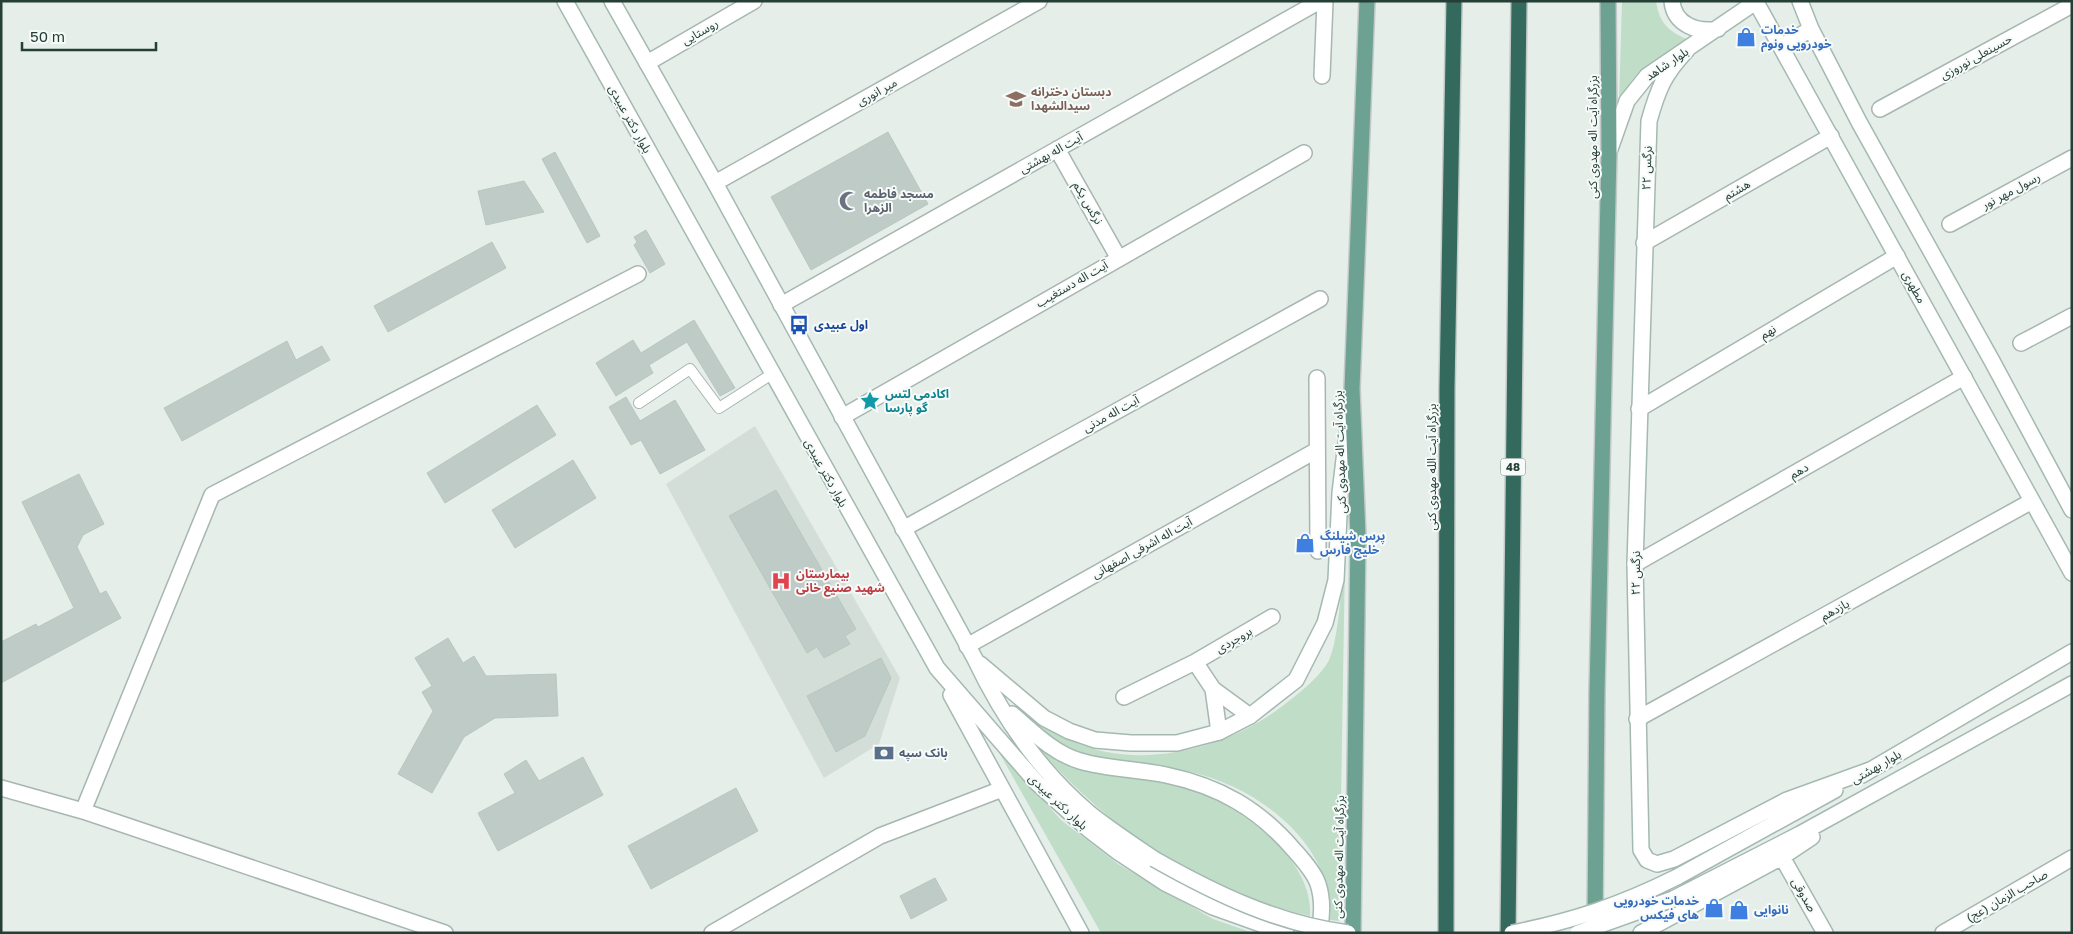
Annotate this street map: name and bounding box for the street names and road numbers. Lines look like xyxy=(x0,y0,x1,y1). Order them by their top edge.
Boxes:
street label: روستایی xyxy=(679,15,721,48)
street label: حسینعلی نوروزی xyxy=(1937,31,2014,83)
street label: بلوار شاهد xyxy=(1642,44,1691,84)
street label: میر انوری xyxy=(854,74,900,109)
street label: بزرگراه آیت اله مهدوی کنی xyxy=(1585,75,1600,199)
street label: بلوار دکتر عبیدی xyxy=(605,82,655,156)
street label: آیت اله بهشتی xyxy=(1016,129,1086,176)
street label: نرگس ۲۲ xyxy=(1638,146,1655,190)
street label: رسول مهر نور xyxy=(1978,169,2042,213)
street label: هشتم xyxy=(1721,176,1754,205)
street label: نرگس یکم xyxy=(1068,179,1107,228)
street label: آیت اله دستغیب xyxy=(1033,257,1111,311)
street label: مطهری xyxy=(1899,268,1929,306)
street label: نهم xyxy=(1757,321,1780,344)
street label: بزرگراه آیت اله مهدوی کنی xyxy=(1330,390,1349,514)
street label: آیت اله مدنی xyxy=(1080,392,1142,435)
street label: بزرگراه آیت الله مهدوی کنی xyxy=(1424,403,1439,531)
street label: بلوار دکتر عبیدی xyxy=(801,436,851,510)
road number: 48 xyxy=(1500,458,1526,476)
street label: دهم xyxy=(1787,459,1812,484)
street label: آیت اله اشرفی اصفهانی xyxy=(1089,514,1195,581)
street label: نرگس ۲۲ xyxy=(1628,551,1643,595)
street label: یازدهم xyxy=(1818,596,1853,625)
street label: بروجردی xyxy=(1213,623,1255,656)
street label: بلوار بهشتی xyxy=(1848,746,1904,787)
street label: بلوار دکتر عبیدی xyxy=(1025,770,1091,833)
street label: بزرگراه آیت اله مهدوی کنی xyxy=(1330,795,1347,919)
street label: صاحب الزمان (عج) xyxy=(1963,866,2051,927)
street label: صدوقی xyxy=(1789,875,1820,915)

